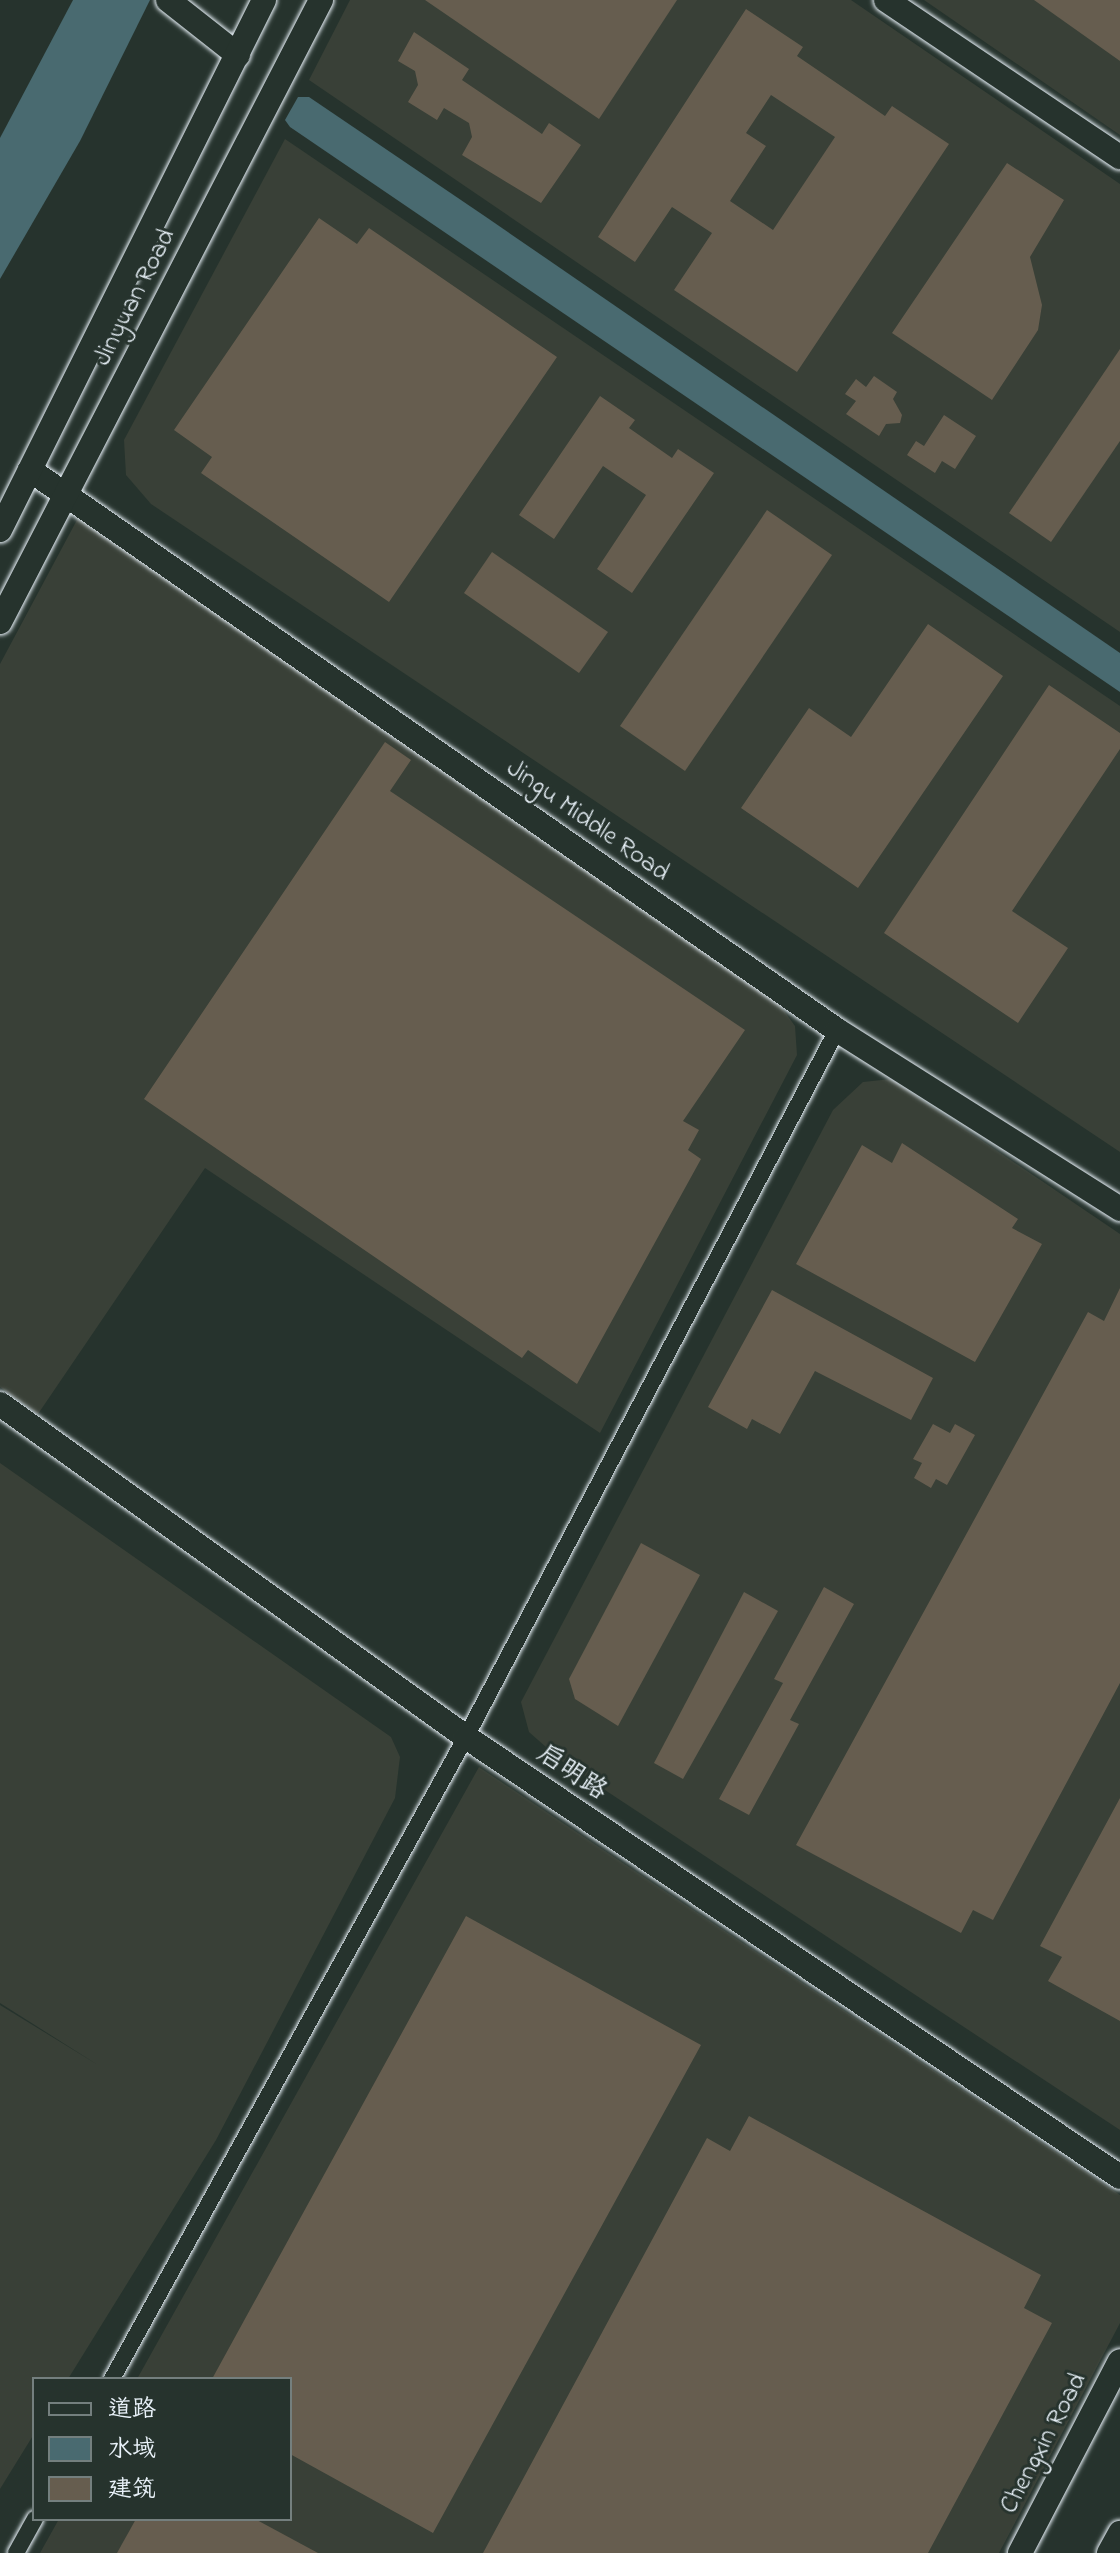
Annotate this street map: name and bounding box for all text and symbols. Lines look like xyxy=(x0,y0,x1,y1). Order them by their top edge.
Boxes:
street label: Jinyuan Road xyxy=(88,224,184,372)
street label: Jingu Middle Road xyxy=(499,754,675,890)
street label: 启明路 xyxy=(530,1739,612,1809)
street label: Chengxin Road xyxy=(995,2368,1095,2520)
legend xyxy=(32,2377,292,2521)
text: 道路 xyxy=(108,2393,156,2428)
text: 水域 xyxy=(108,2433,156,2468)
text: 建筑 xyxy=(108,2473,156,2508)

